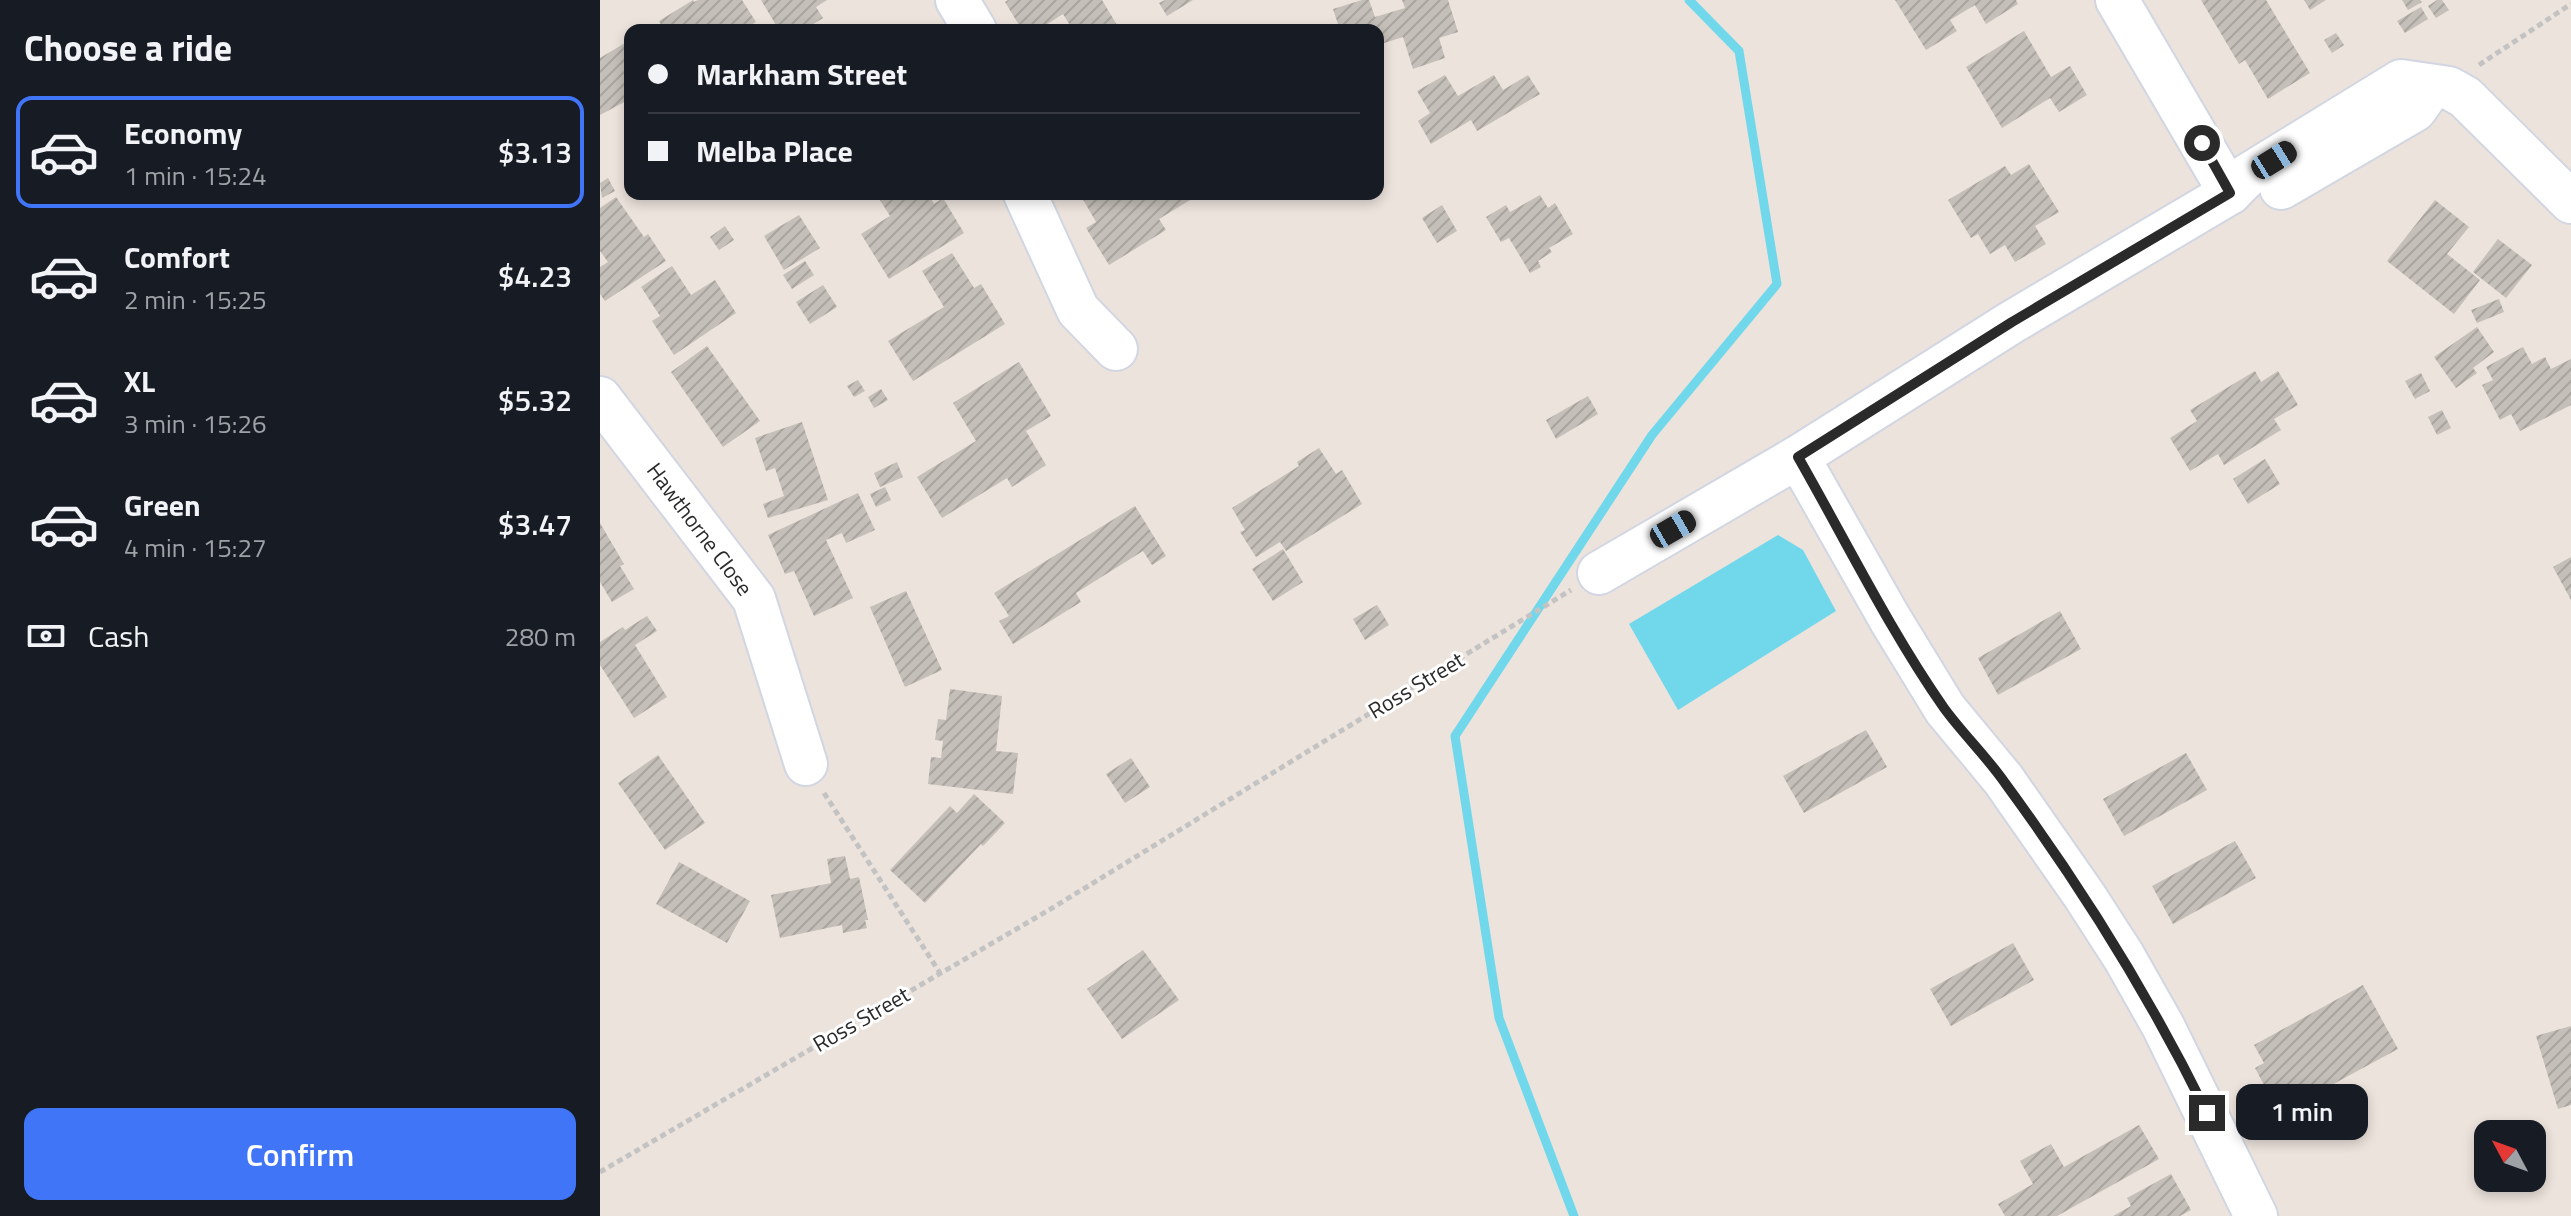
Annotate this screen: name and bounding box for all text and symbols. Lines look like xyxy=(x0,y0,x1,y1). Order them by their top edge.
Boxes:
text: Choose a ride xyxy=(24,20,232,75)
text: Markham Street xyxy=(696,51,907,97)
text: Economy xyxy=(124,110,242,156)
icon: car xyxy=(28,116,100,188)
route start xyxy=(2184,125,2220,161)
text: Melba Place xyxy=(696,128,853,174)
text: $3.13 xyxy=(498,129,572,175)
car xyxy=(2247,137,2301,183)
text: 1 min · 15:24 xyxy=(124,156,267,195)
text: Comfort xyxy=(124,234,230,280)
icon: car xyxy=(28,240,100,312)
text: $4.23 xyxy=(498,253,572,299)
text: 2 min · 15:25 xyxy=(124,280,267,319)
text: XL xyxy=(124,358,155,404)
icon: car xyxy=(28,364,100,436)
text: $5.32 xyxy=(498,377,572,423)
text: 3 min · 15:26 xyxy=(124,404,267,443)
street label: Hawthorne Close xyxy=(639,455,761,603)
text: Green xyxy=(124,482,201,528)
icon: car xyxy=(28,488,100,560)
text: $3.47 xyxy=(498,501,572,547)
car xyxy=(1646,507,1700,551)
text: 4 min · 15:27 xyxy=(124,528,267,567)
text: Cash xyxy=(88,613,149,659)
icon: cash xyxy=(24,614,68,658)
text: 280 m xyxy=(505,617,576,656)
street label: Ross Street xyxy=(1361,643,1471,727)
street label: Ross Street xyxy=(806,977,916,1060)
callout: 1 min xyxy=(2235,1085,2367,1141)
text: 1 min xyxy=(2271,1092,2333,1131)
route end xyxy=(2189,1095,2225,1131)
button: Confirm xyxy=(24,1108,576,1200)
north arrow xyxy=(2474,1120,2546,1192)
map controls xyxy=(2474,1120,2546,1192)

